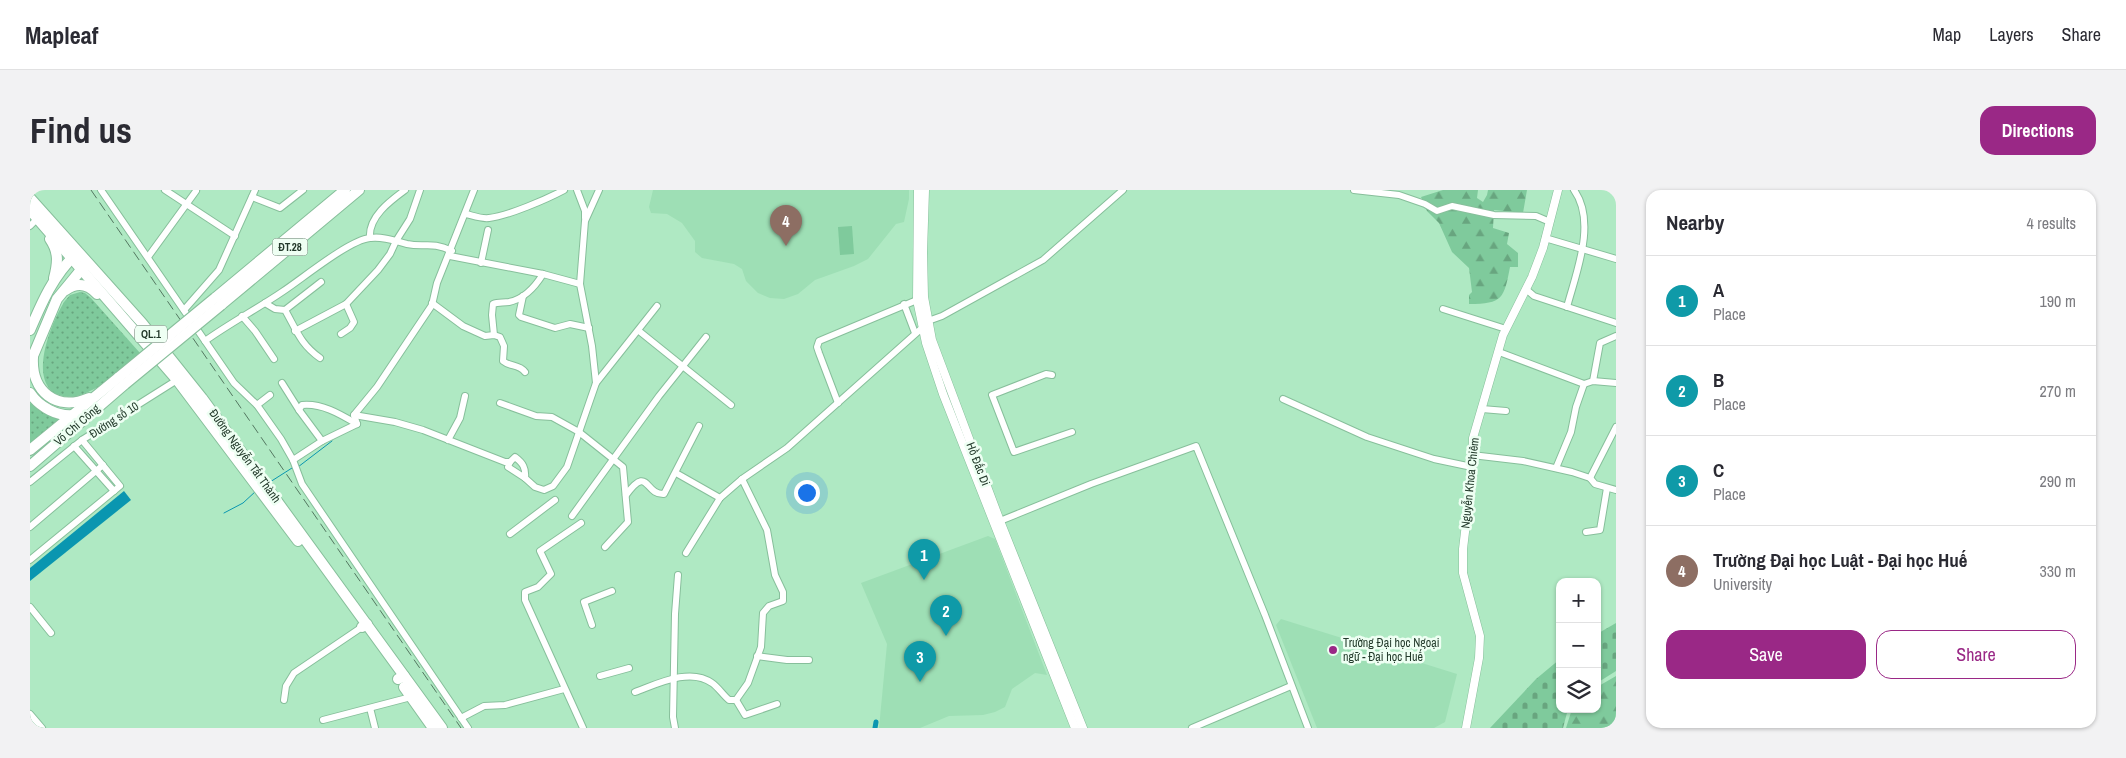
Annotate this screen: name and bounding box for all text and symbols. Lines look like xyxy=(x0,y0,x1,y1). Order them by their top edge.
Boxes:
text: Mapleaf xyxy=(25,19,98,51)
text: Map xyxy=(1933,22,1961,47)
text: Layers xyxy=(1989,22,2034,47)
text: Share xyxy=(2062,22,2101,47)
button: Directions xyxy=(1980,106,2096,155)
text: Find us xyxy=(30,107,132,154)
pin: 4 xyxy=(770,205,802,246)
text: Nearby xyxy=(1666,208,1724,237)
text: 4 results xyxy=(2026,212,2076,234)
road number: ĐT.28 xyxy=(272,238,308,256)
text: A xyxy=(1713,277,1724,303)
text: 1 xyxy=(1678,290,1686,312)
text: 190 m xyxy=(2040,290,2076,312)
text: Place xyxy=(1713,303,1746,325)
road number: QL.1 xyxy=(135,326,167,342)
text: B xyxy=(1713,367,1724,393)
text: 2 xyxy=(1678,380,1686,402)
text: 270 m xyxy=(2040,380,2076,402)
text: Place xyxy=(1713,393,1746,415)
street label: Đường số 10 xyxy=(86,398,142,442)
street label: Võ Chí Công xyxy=(51,400,104,449)
street label: Đường Nguyễn Tất Thành xyxy=(206,406,284,506)
street label: Nguyễn Khoa Chiêm xyxy=(1457,437,1483,529)
street label: Hồ Đắc Di xyxy=(962,440,994,488)
text: C xyxy=(1713,457,1724,483)
text: 3 xyxy=(1678,470,1686,492)
text: 290 m xyxy=(2040,470,2076,492)
your location xyxy=(794,480,820,506)
text: Place xyxy=(1713,483,1746,505)
pin: 1 xyxy=(908,539,940,580)
text: Trường Đại học Luật - Đại học Huế xyxy=(1713,547,1968,573)
text: 4 xyxy=(1678,560,1686,582)
text: 330 m xyxy=(2040,560,2076,582)
text: University xyxy=(1713,573,1772,595)
map controls xyxy=(1556,578,1601,713)
button: + xyxy=(1556,578,1601,623)
pin: 2 xyxy=(930,595,962,636)
button: − xyxy=(1556,623,1601,668)
button: Save xyxy=(1666,630,1866,679)
button: Share xyxy=(1876,630,2076,679)
place label: Trường Đại học Ngoại ngữ - Đại học Huế xyxy=(1343,635,1439,665)
pin: 3 xyxy=(904,641,936,682)
marker: Trường Đại học Ngoại ngữ - Đại học Huế xyxy=(1327,644,1339,656)
button: layers xyxy=(1556,668,1601,713)

